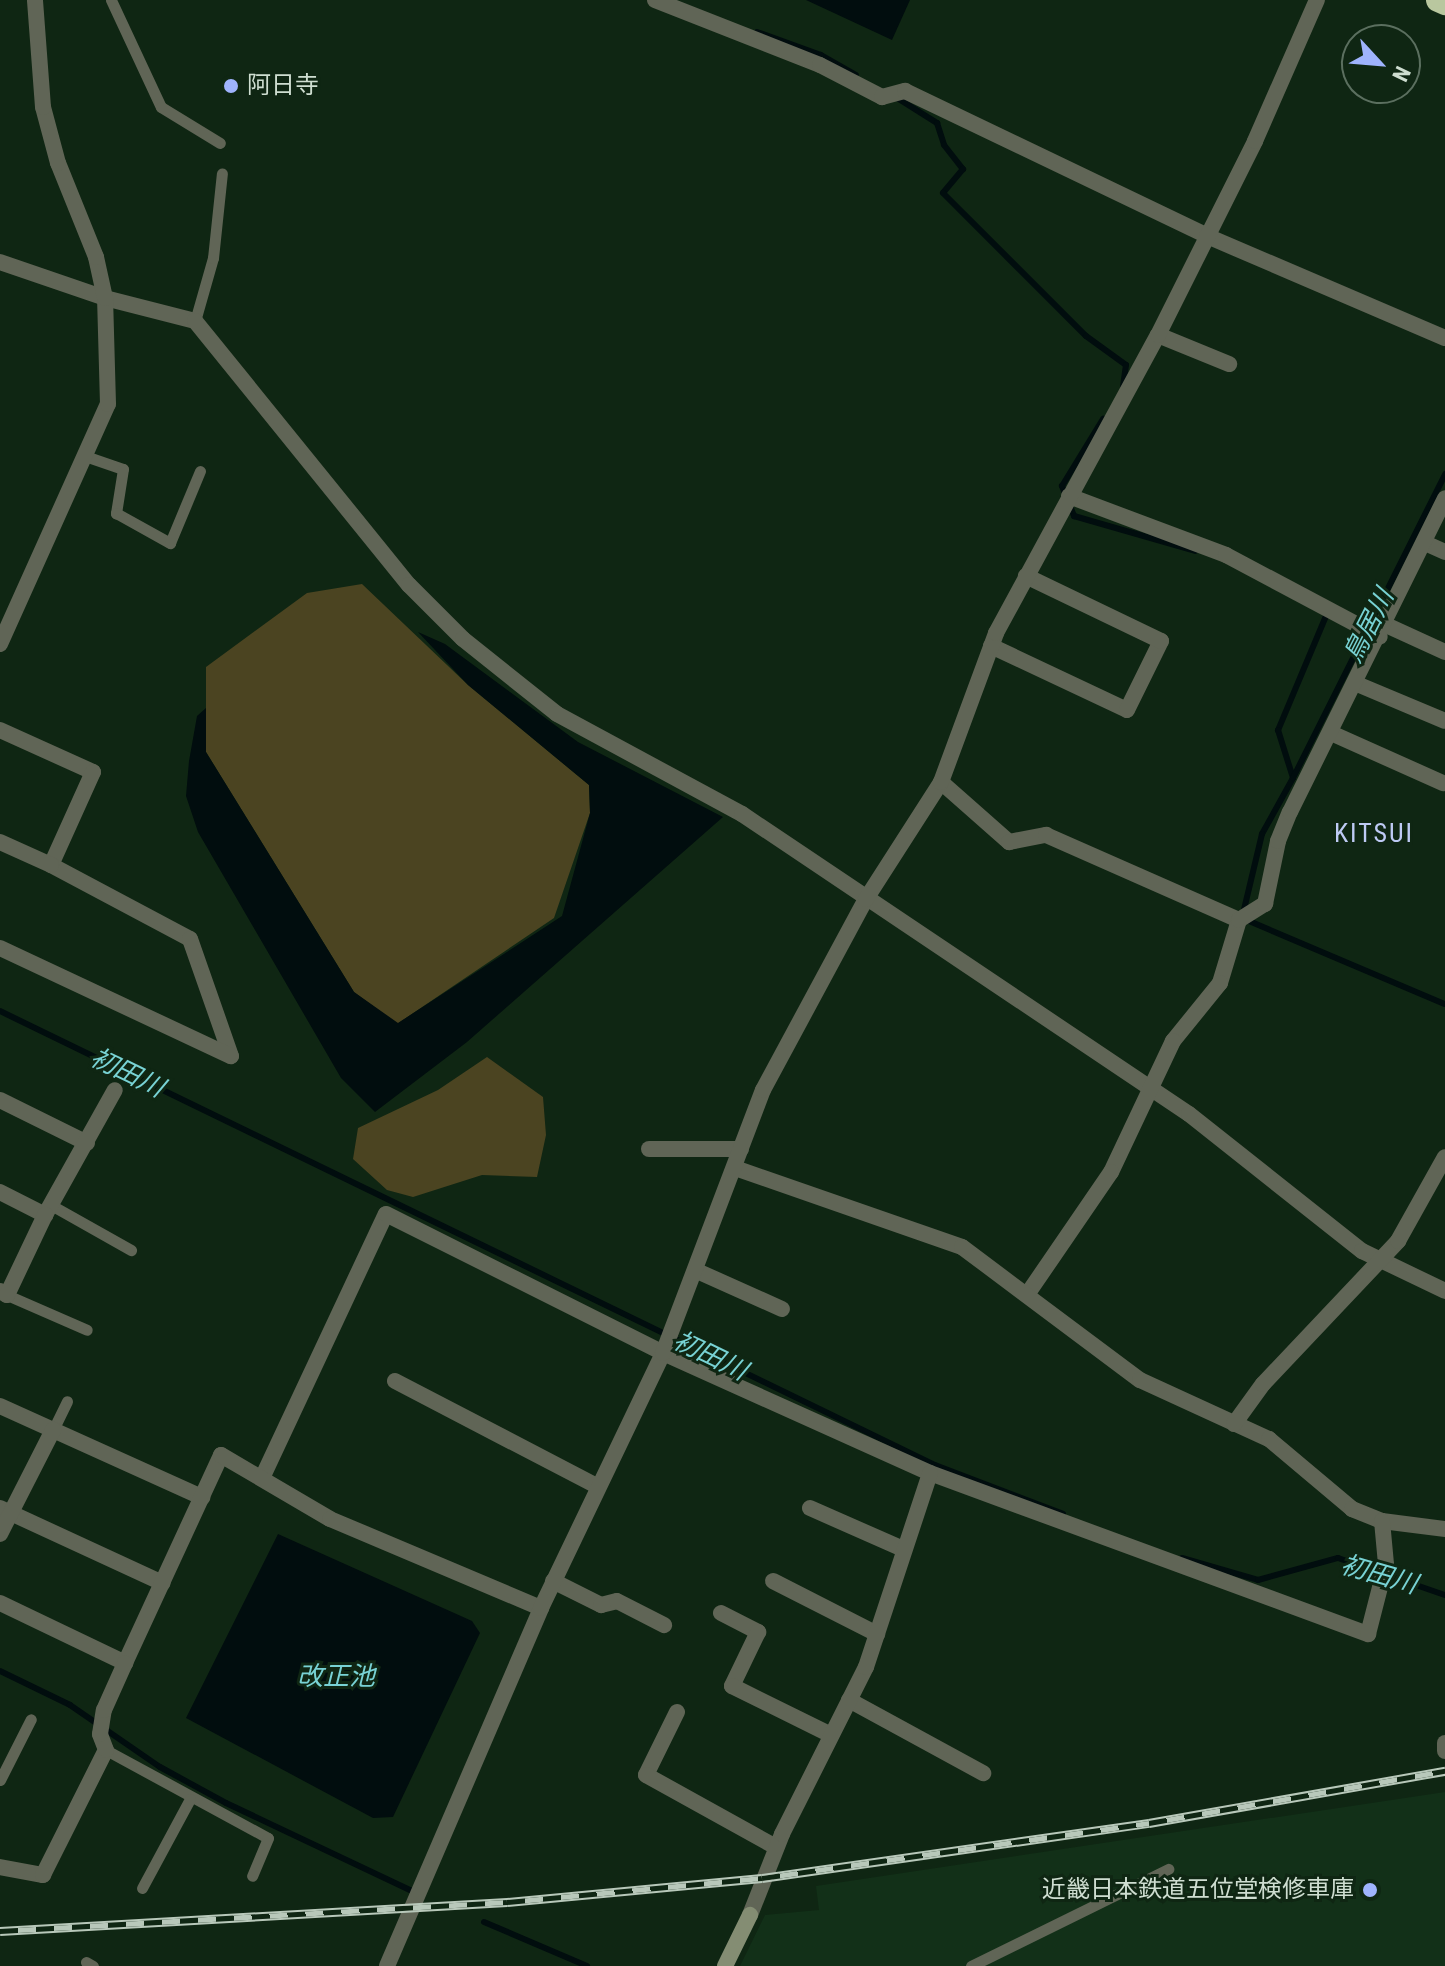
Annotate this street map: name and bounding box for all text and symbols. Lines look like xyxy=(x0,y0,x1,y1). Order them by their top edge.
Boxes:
north arrow xyxy=(1341,24,1421,104)
text: N xyxy=(1387,62,1415,85)
place label: 阿日寺 xyxy=(247,72,319,100)
marker: 阿日寺 xyxy=(222,77,240,95)
water label: 鳥居川 xyxy=(1337,584,1401,668)
district label: KITSUI xyxy=(1334,818,1414,850)
water label: 初田川 xyxy=(85,1042,169,1104)
water label: 初田川 xyxy=(668,1325,752,1387)
water label: 初田川 xyxy=(1337,1549,1421,1601)
water label: 改正池 xyxy=(297,1661,375,1693)
place label: 近畿日本鉄道五位堂検修車庫 xyxy=(1042,1876,1354,1904)
marker: 近畿日本鉄道五位堂検修車庫 xyxy=(1361,1881,1379,1899)

